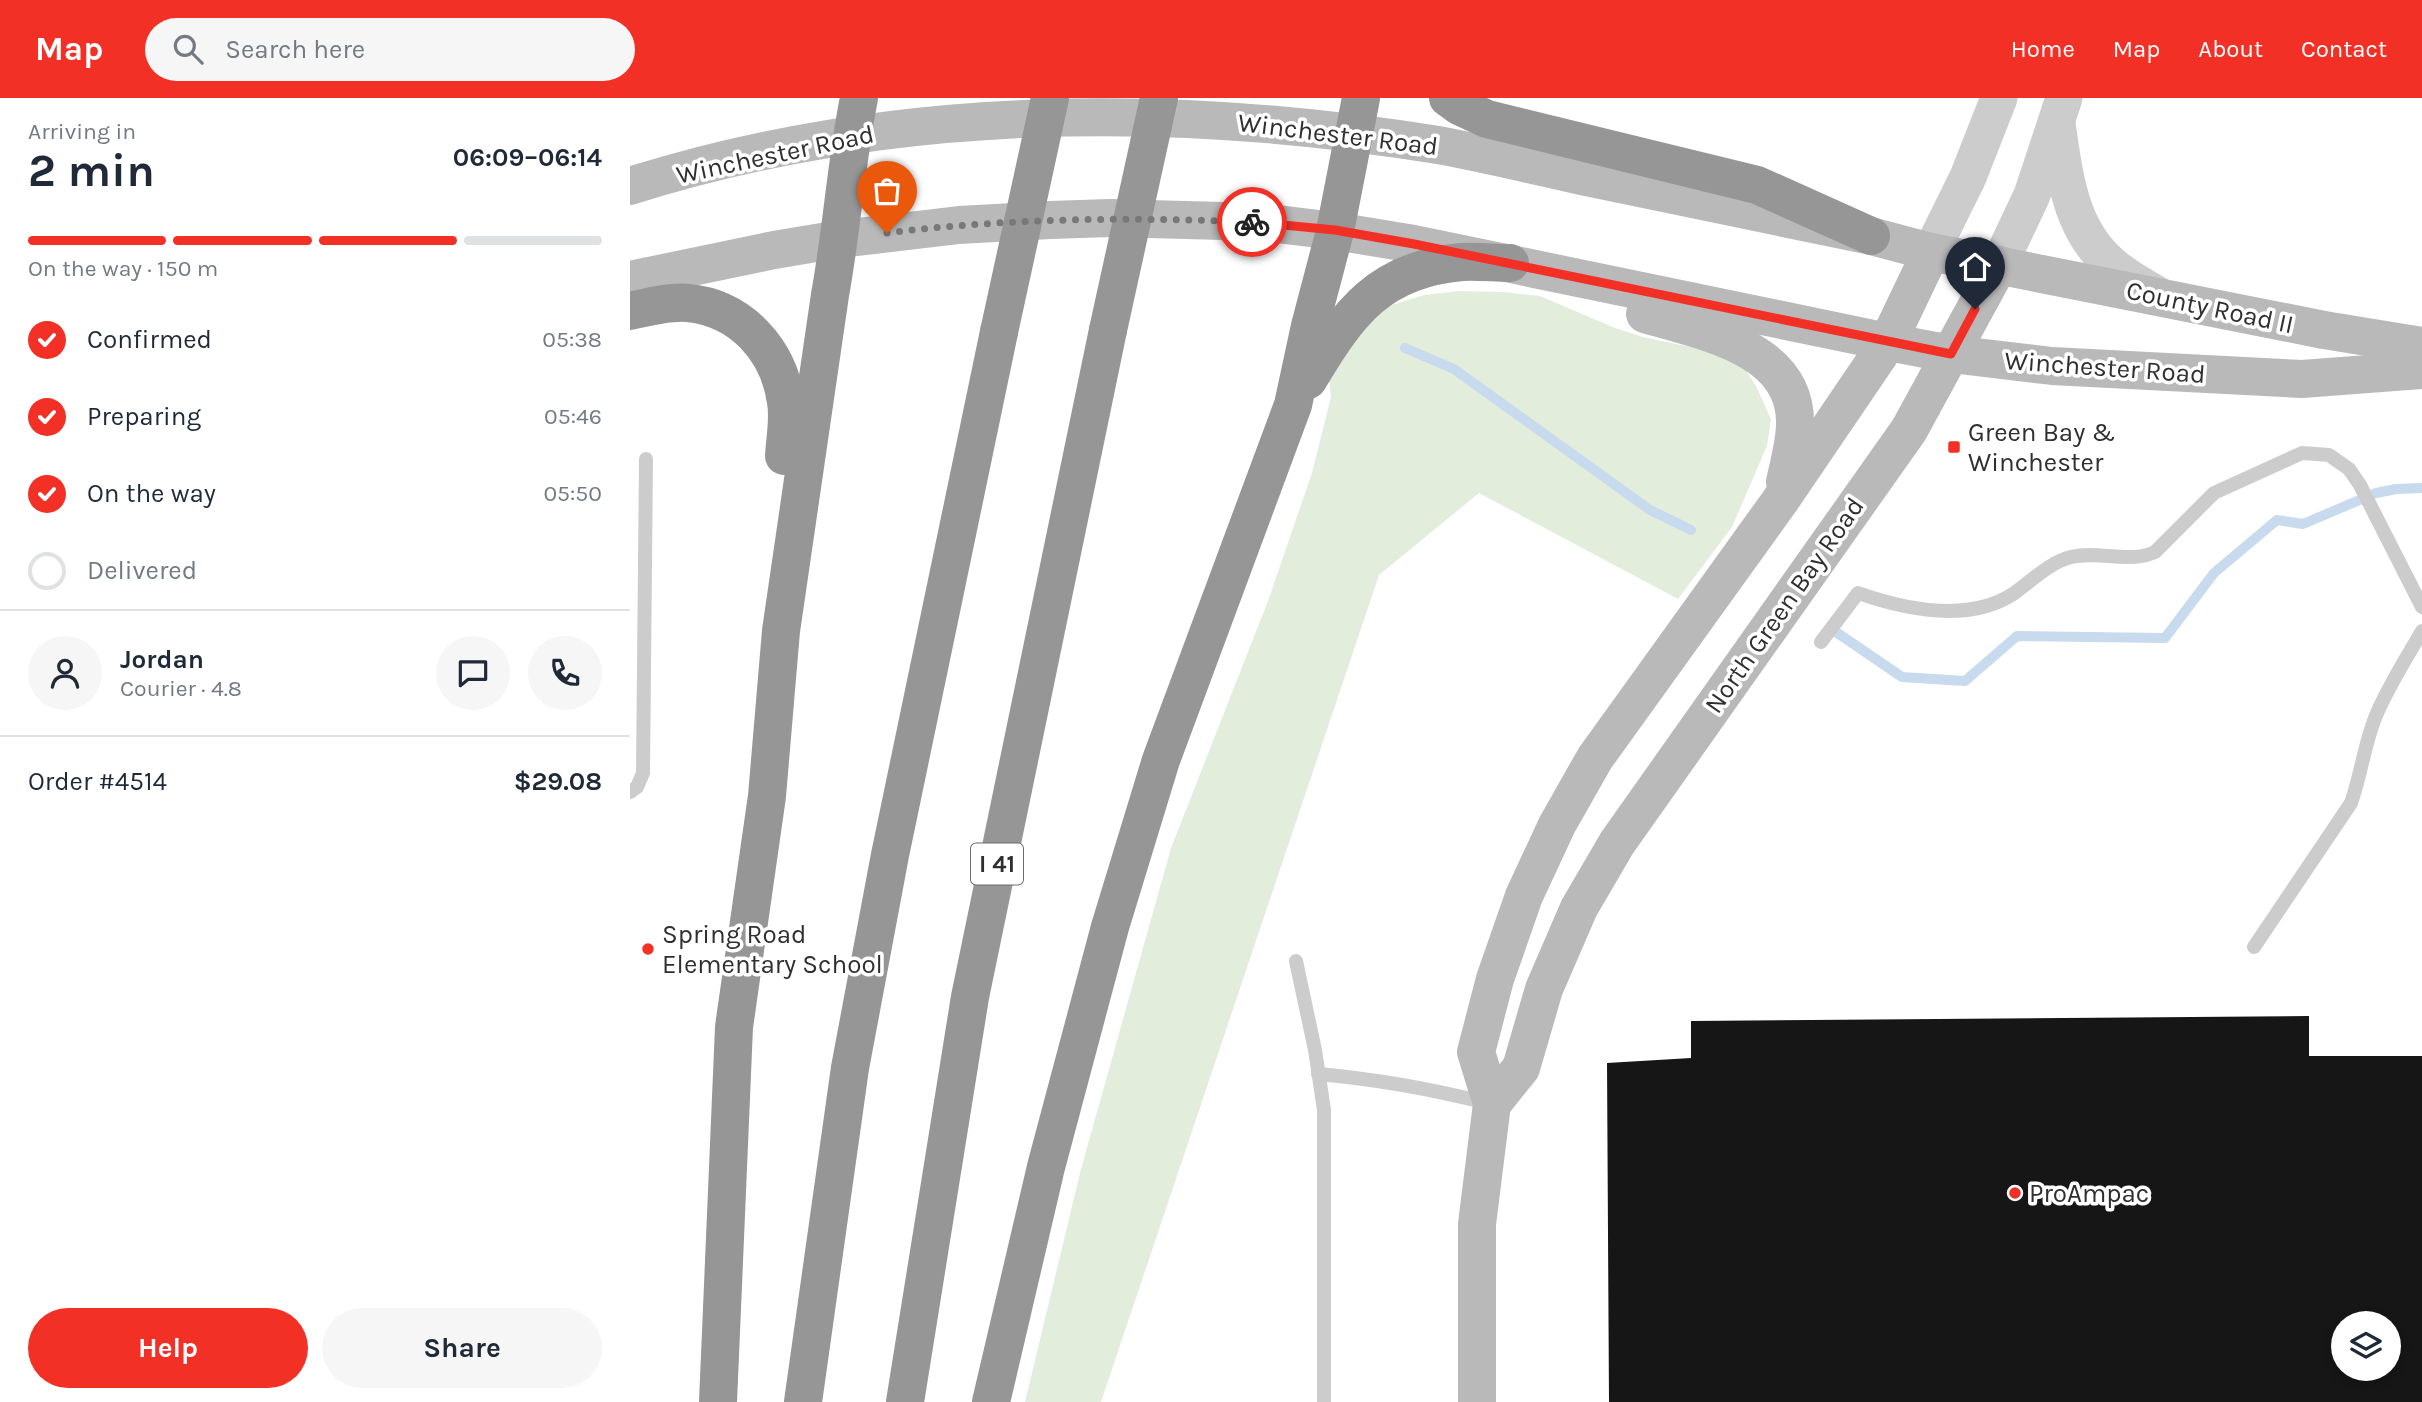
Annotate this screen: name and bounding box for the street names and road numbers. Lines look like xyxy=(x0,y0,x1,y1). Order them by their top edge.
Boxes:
street label: Winchester Road xyxy=(1236,107,1440,162)
street label: Winchester Road xyxy=(673,118,877,191)
street label: County Road II xyxy=(2123,275,2296,340)
street label: Winchester Road xyxy=(2003,345,2206,390)
street label: North Green Bay Road xyxy=(1698,491,1871,719)
road number: I 41 xyxy=(971,844,1023,884)

